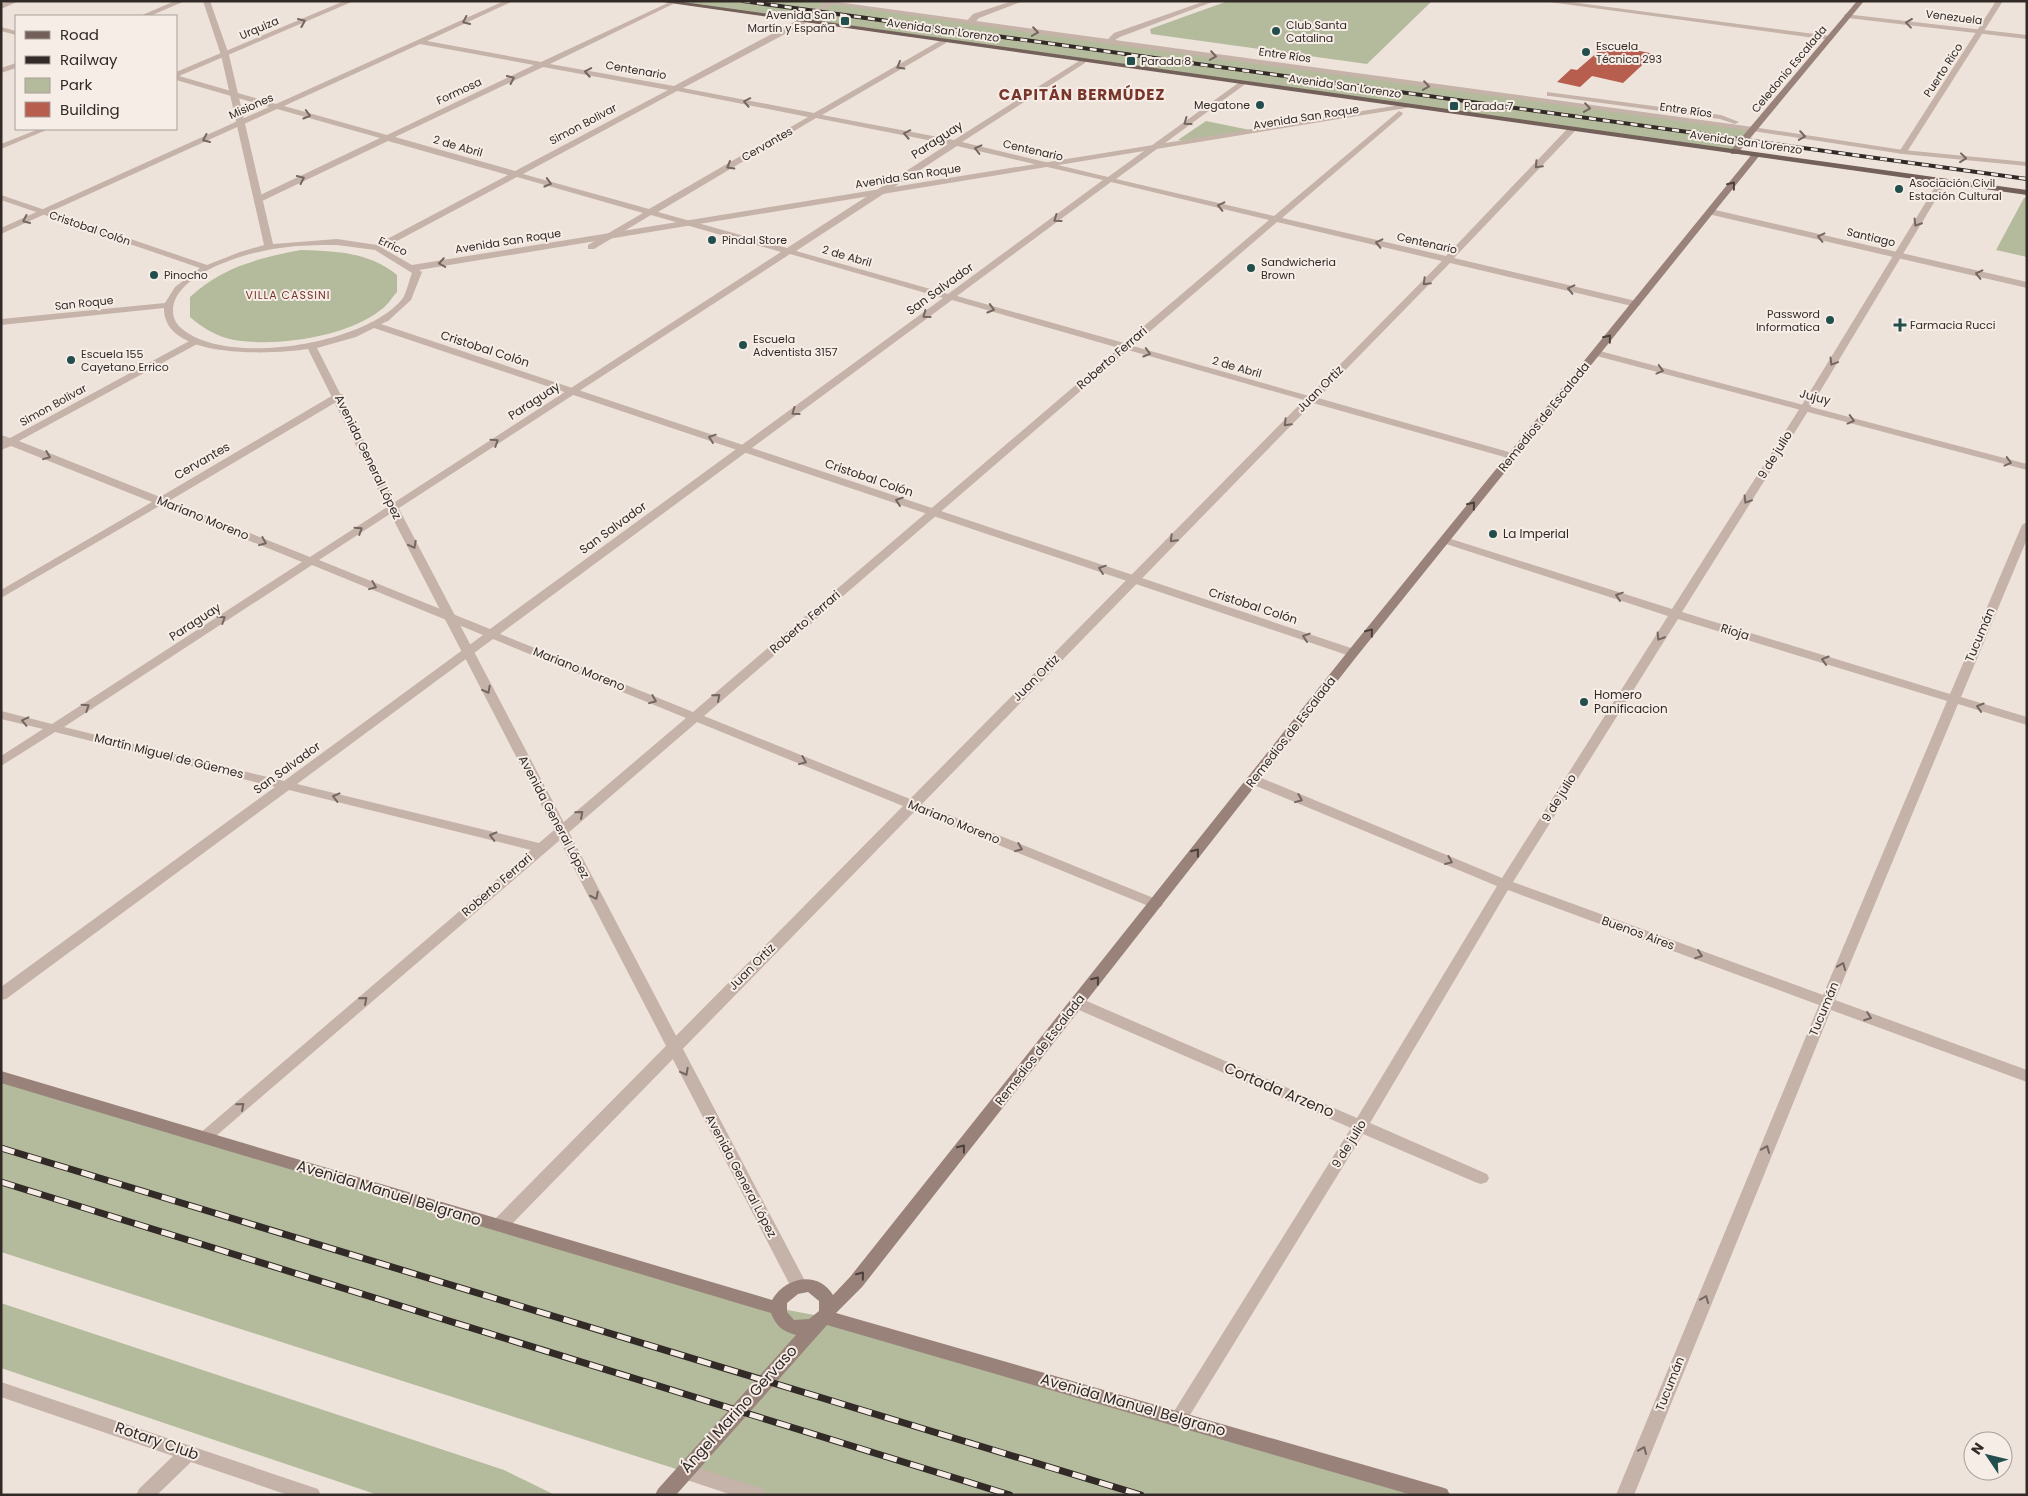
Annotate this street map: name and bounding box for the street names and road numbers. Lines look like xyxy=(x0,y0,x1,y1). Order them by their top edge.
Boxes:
street label: Venezuela xyxy=(1925,6,1983,28)
street label: Urquiza xyxy=(237,13,281,43)
street label: Avenida San Lorenzo xyxy=(886,14,1000,46)
street label: Celedonio Escalada xyxy=(1748,22,1830,116)
street label: Puerto Rico xyxy=(1920,40,1966,100)
street label: Entre Ríos xyxy=(1258,43,1312,67)
street label: Centenario xyxy=(604,57,668,83)
street label: Avenida San Lorenzo xyxy=(1288,70,1402,102)
street label: Formosa xyxy=(434,74,484,108)
street label: Misiones xyxy=(226,89,276,123)
street label: Entre Ríos xyxy=(1659,98,1713,122)
street label: Simon Bolivar xyxy=(546,99,620,149)
street label: Avenida San Roque xyxy=(1252,101,1360,133)
street label: Paraguay xyxy=(908,116,966,163)
street label: Cervantes xyxy=(738,123,796,165)
street label: Avenida San Lorenzo xyxy=(1689,126,1803,158)
street label: 2 de Abril xyxy=(431,131,485,161)
street label: Centenario xyxy=(1001,135,1065,165)
street label: Avenida San Roque xyxy=(854,160,962,192)
street label: Cristobal Colón xyxy=(47,207,133,249)
street label: Santiago xyxy=(1845,224,1897,250)
street label: Avenida San Roque xyxy=(454,225,562,257)
street label: Centenario xyxy=(1395,228,1459,258)
street label: Errico xyxy=(376,232,410,260)
street label: 2 de Abril xyxy=(820,241,874,271)
street label: San Salvador xyxy=(903,258,977,319)
street label: San Roque xyxy=(54,292,114,314)
street label: Roberto Ferrari xyxy=(1073,322,1151,393)
street label: Cristobal Colón xyxy=(438,326,532,371)
street label: 2 de Abril xyxy=(1210,352,1264,382)
street label: Remedios de Escalada xyxy=(1494,358,1593,475)
street label: Juan Ortiz xyxy=(1293,362,1347,416)
street label: Paraguay xyxy=(505,377,563,424)
street label: Simon Bolivar xyxy=(17,380,89,430)
street label: Jujuy xyxy=(1798,384,1833,409)
street label: Avenida General López xyxy=(331,392,406,522)
street label: 9 de julio xyxy=(1753,427,1796,482)
street label: Cervantes xyxy=(171,438,233,483)
street label: Cristobal Colón xyxy=(823,454,916,501)
street label: Mariano Moreno xyxy=(155,491,252,544)
street label: San Salvador xyxy=(576,497,650,558)
street label: Cristobal Colón xyxy=(1206,583,1300,628)
street label: Roberto Ferrari xyxy=(766,586,844,657)
street label: Paraguay xyxy=(166,598,224,645)
street label: Tucumán xyxy=(1961,605,1999,664)
street label: Rioja xyxy=(1719,619,1752,644)
street label: Mariano Moreno xyxy=(531,642,628,695)
street label: Juan Ortiz xyxy=(1009,651,1063,705)
street label: Remedios de Escalada xyxy=(1242,673,1339,791)
street label: Martín Miguel de Güemes xyxy=(93,729,245,782)
street label: San Salvador xyxy=(250,737,324,798)
street label: Avenida General López xyxy=(515,752,594,881)
street label: 9 de julio xyxy=(1537,770,1580,825)
street label: Mariano Moreno xyxy=(906,795,1003,848)
street label: Roberto Ferrari xyxy=(458,849,536,920)
street label: Buenos Aires xyxy=(1599,911,1677,954)
street label: Juan Ortiz xyxy=(725,940,779,994)
street label: Tucumán xyxy=(1805,979,1843,1038)
street label: Remedios de Escalada xyxy=(991,991,1088,1109)
street label: Cortada Arzeno xyxy=(1221,1057,1337,1122)
street label: Avenida General López xyxy=(702,1111,781,1240)
street label: 9 de julio xyxy=(1327,1116,1370,1171)
street label: Avenida Manuel Belgrano xyxy=(294,1154,484,1231)
street label: Ángel Marino Gervaso xyxy=(676,1340,802,1477)
street label: Tucumán xyxy=(1651,1354,1688,1414)
street label: Avenida Manuel Belgrano xyxy=(1038,1368,1228,1441)
street label: Rotary Club xyxy=(112,1416,202,1465)

